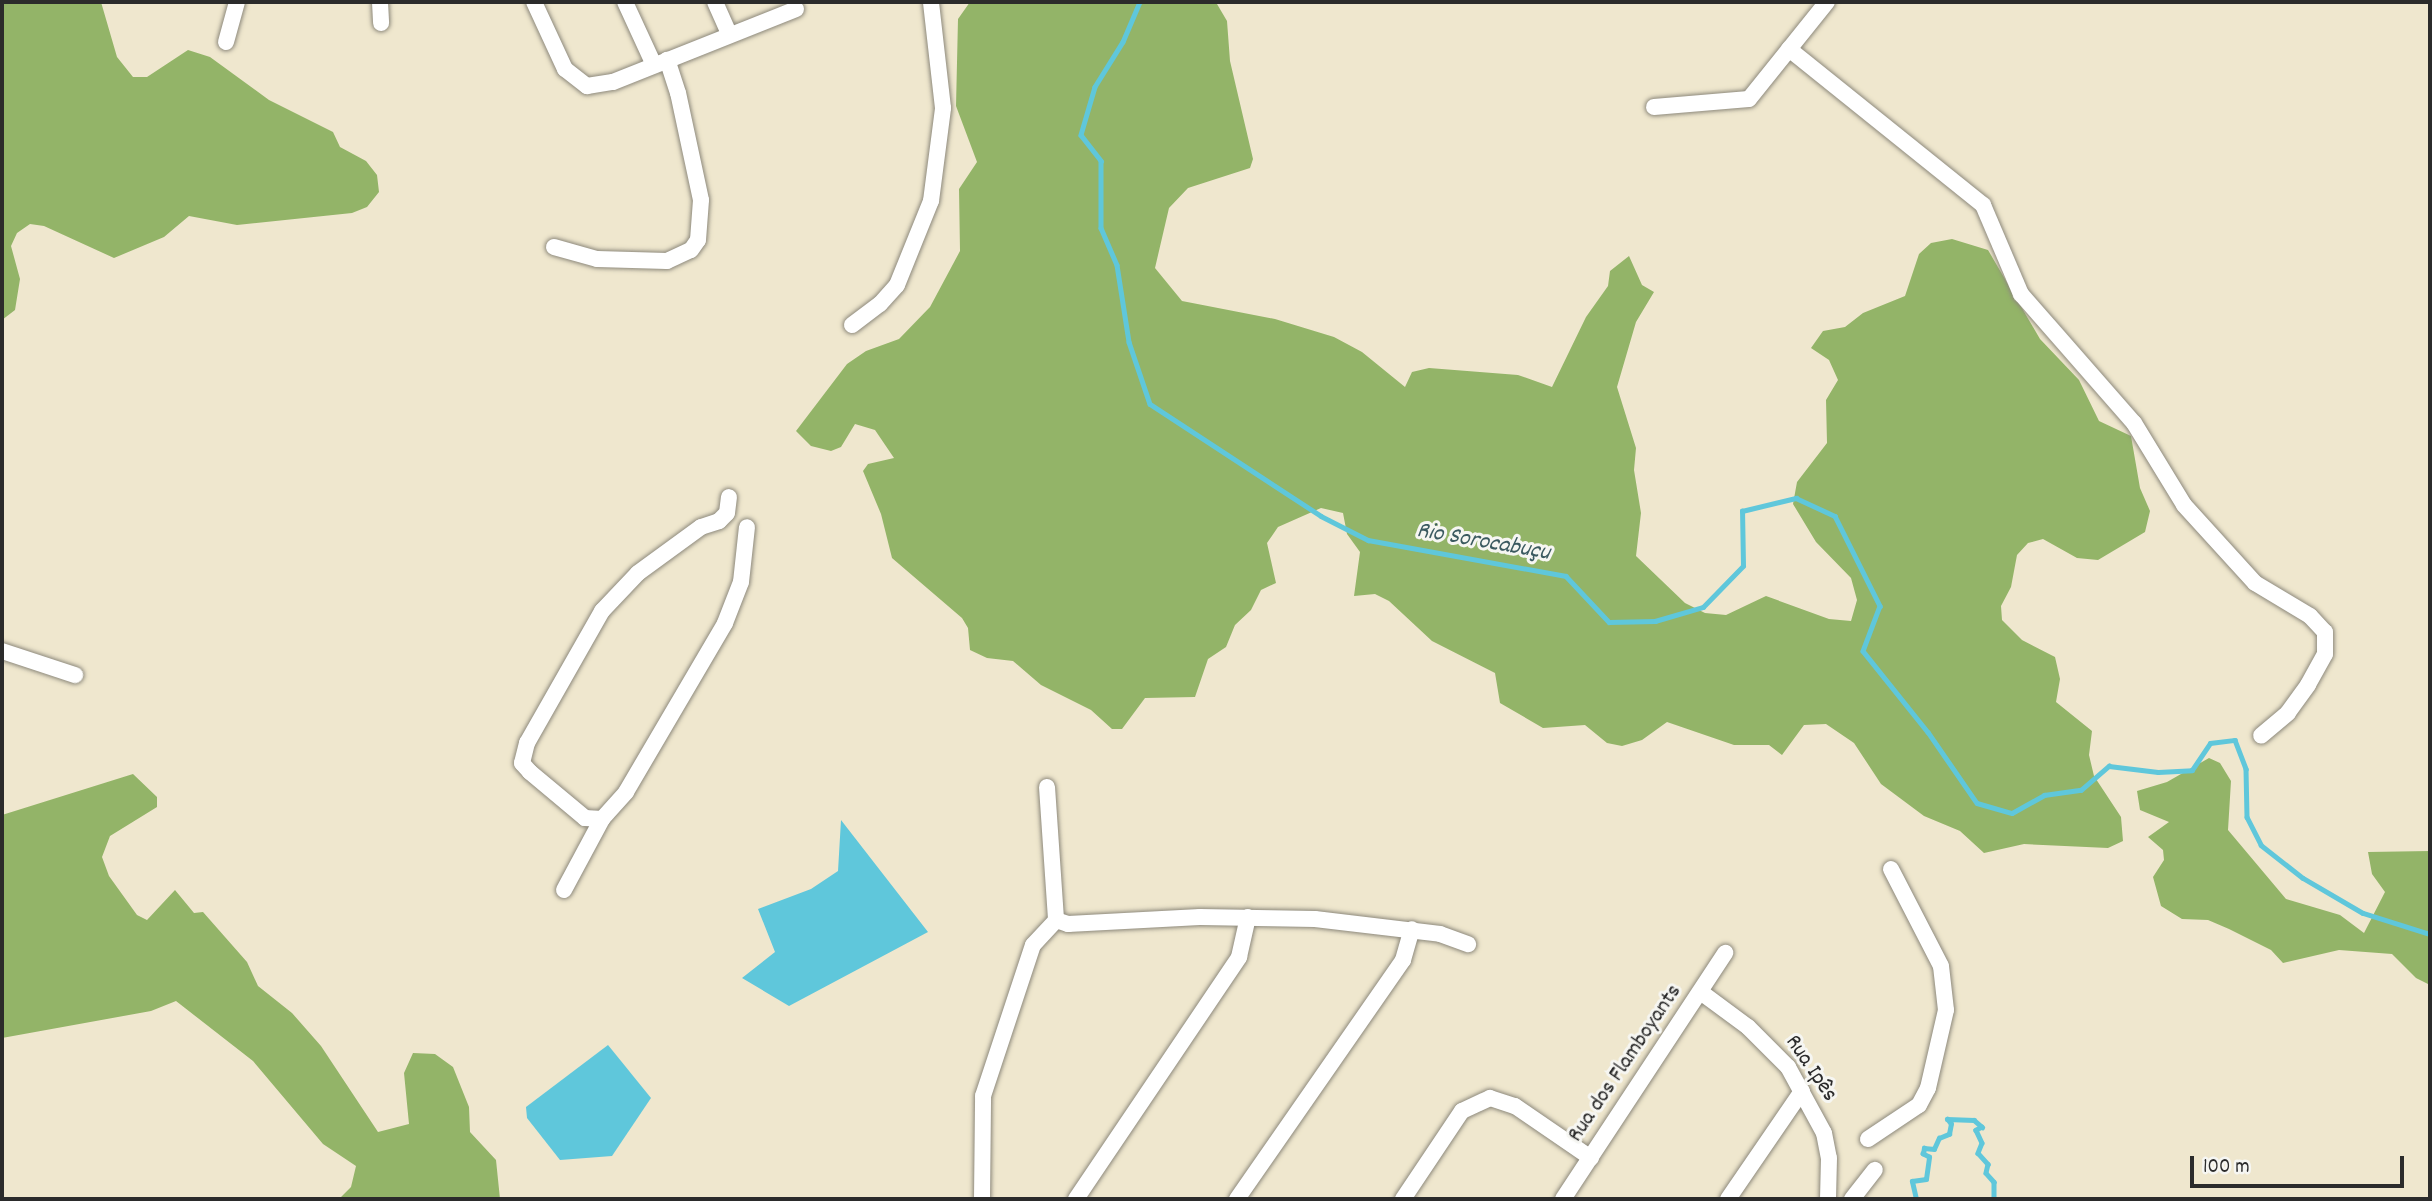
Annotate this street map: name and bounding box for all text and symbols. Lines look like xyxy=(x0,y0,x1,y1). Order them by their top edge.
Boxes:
water label: Rio Sorocabuçu xyxy=(1414,517,1552,569)
street label: Rua dos Flamboyants xyxy=(1563,980,1689,1148)
street label: Rua Ipês xyxy=(1778,1030,1842,1108)
scale bar xyxy=(2194,1142,2408,1186)
text: 100 m xyxy=(2203,1153,2250,1183)

